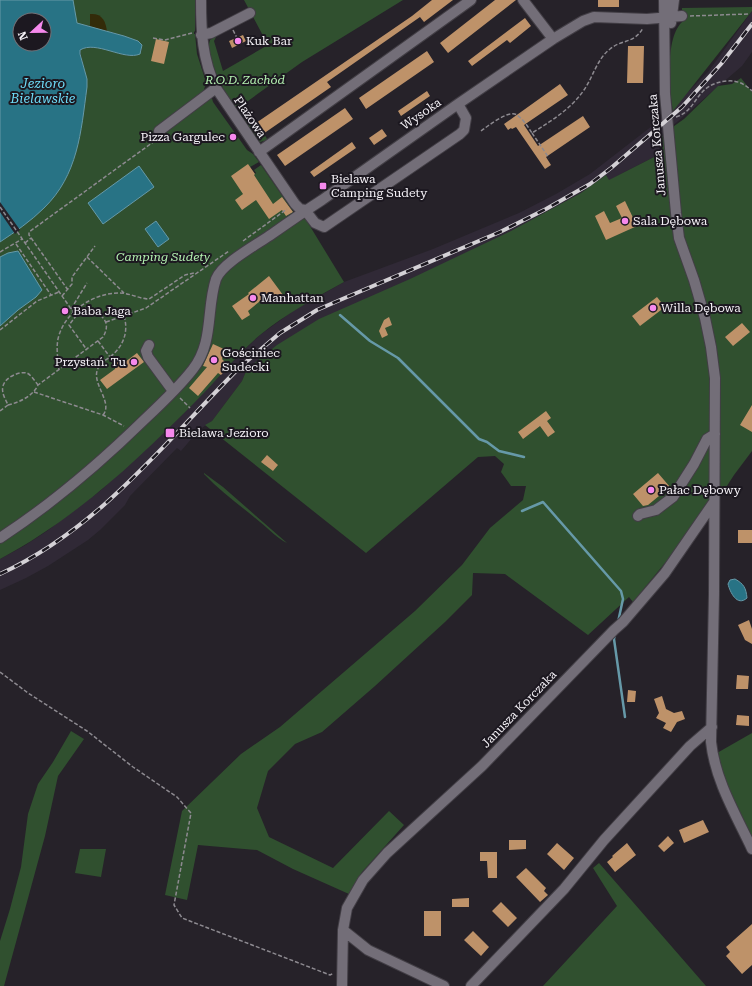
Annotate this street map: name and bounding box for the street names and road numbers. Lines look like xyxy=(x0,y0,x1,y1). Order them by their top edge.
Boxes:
street label: Janusza Korczaka xyxy=(646,93,668,196)
street label: Plażowa xyxy=(231,94,269,141)
street label: Wysoka xyxy=(398,95,444,133)
street label: Janusza Korczaka xyxy=(479,667,560,751)

